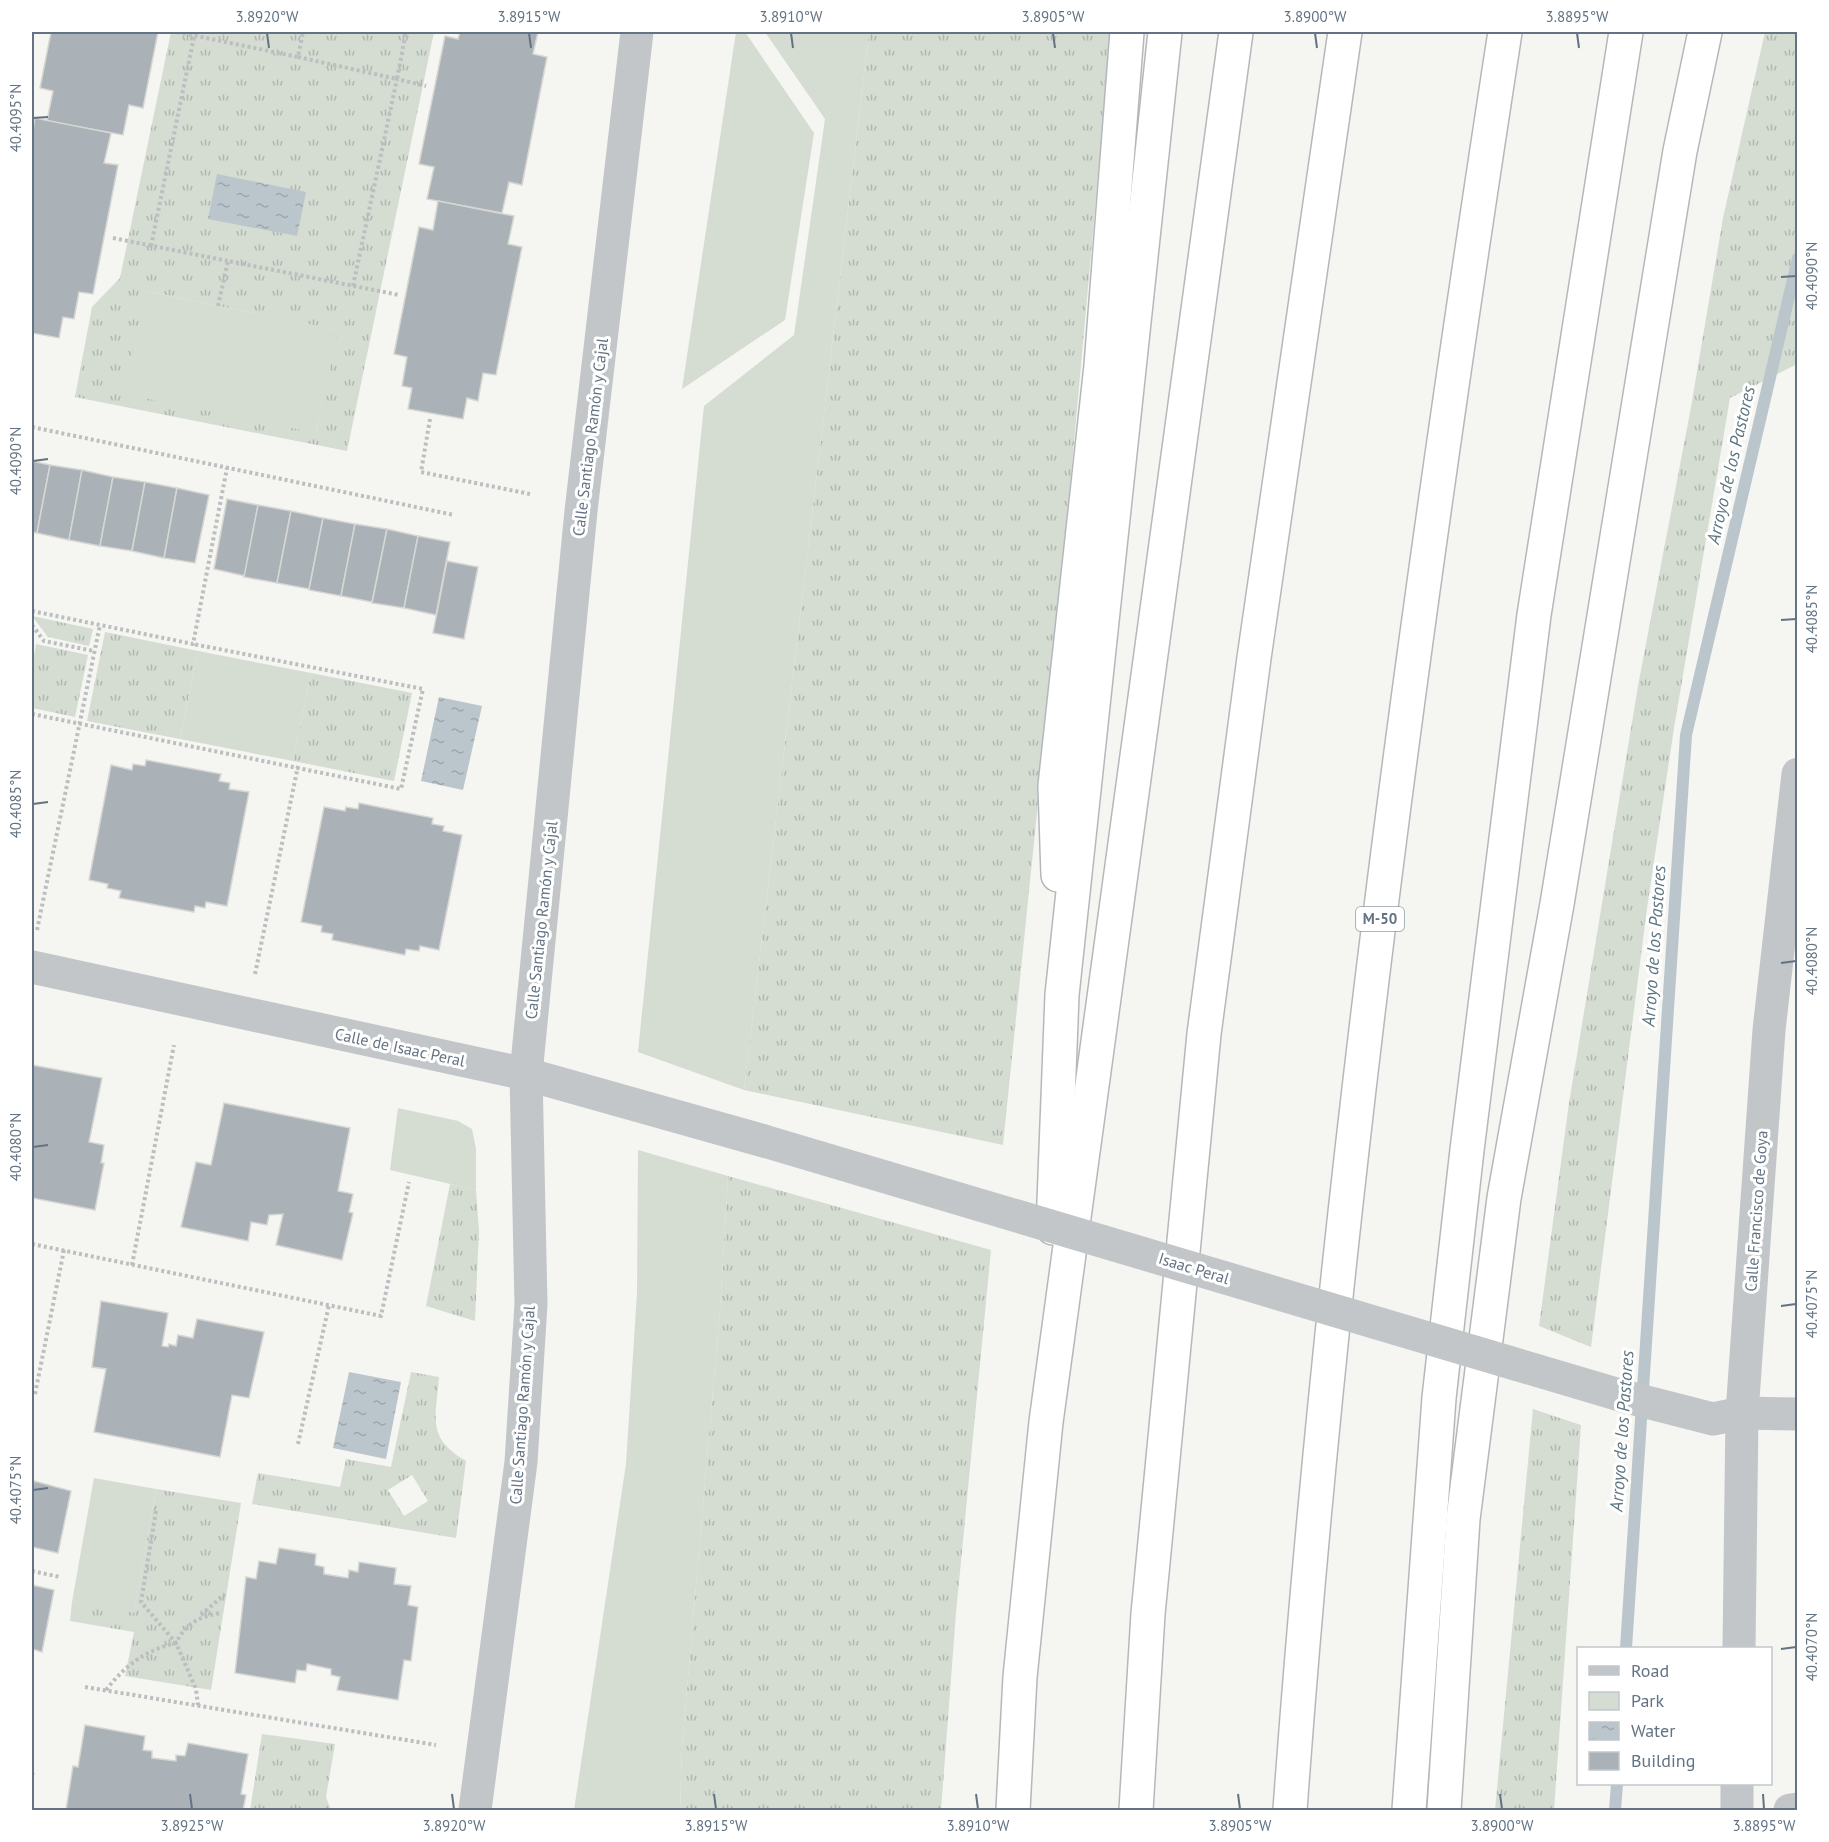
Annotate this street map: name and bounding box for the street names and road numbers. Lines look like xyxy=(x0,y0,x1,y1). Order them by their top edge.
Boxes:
street label: Calle Santiago Ramón y Cajal xyxy=(568,337,612,537)
street label: Calle Santiago Ramón y Cajal xyxy=(521,820,561,1020)
road number: M-50 xyxy=(1356,907,1404,931)
street label: Calle de Isaac Peral xyxy=(333,1023,467,1071)
street label: Calle Francisco de Goya xyxy=(1740,1130,1772,1292)
street label: Isaac Peral xyxy=(1156,1248,1232,1288)
street label: Calle Santiago Ramón y Cajal xyxy=(505,1305,539,1505)

